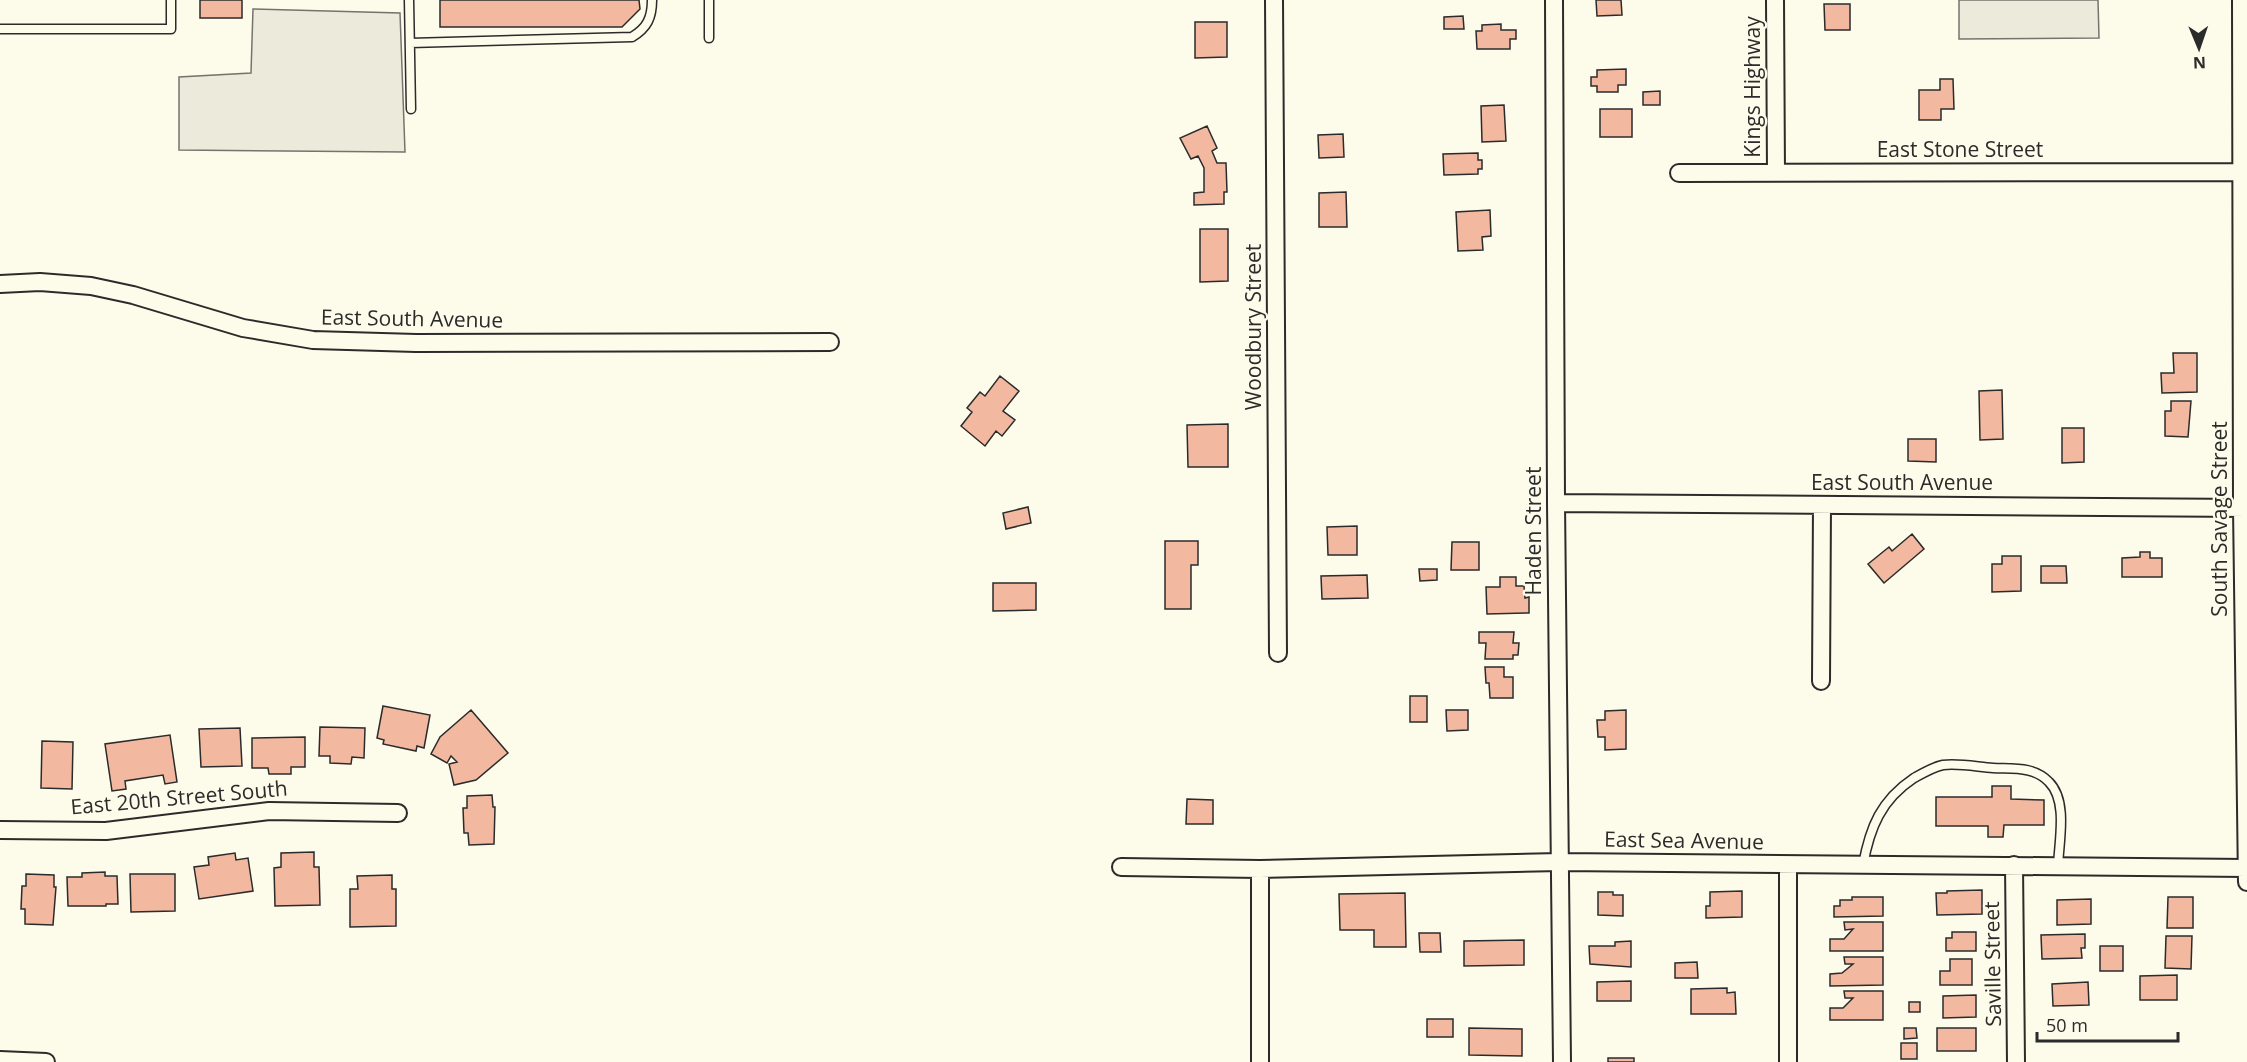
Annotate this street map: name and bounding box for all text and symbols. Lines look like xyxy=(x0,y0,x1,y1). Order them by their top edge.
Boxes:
street label: Kings Highway xyxy=(1738,16,1766,158)
north arrow xyxy=(2169,18,2229,78)
text: N xyxy=(2193,52,2206,74)
street label: East Stone Street xyxy=(1877,135,2043,163)
street label: Woodbury Street xyxy=(1239,244,1267,410)
street label: East South Avenue xyxy=(321,302,503,334)
street label: South Savage Street xyxy=(2205,421,2233,617)
street label: Haden Street xyxy=(1519,467,1547,595)
street label: East South Avenue xyxy=(1811,468,1993,496)
street label: East 20th Street South xyxy=(69,774,289,820)
street label: East Sea Avenue xyxy=(1604,825,1764,855)
street label: Saville Street xyxy=(1977,901,2007,1027)
scale bar xyxy=(2037,1005,2178,1043)
text: 50 m xyxy=(2046,1013,2088,1037)

